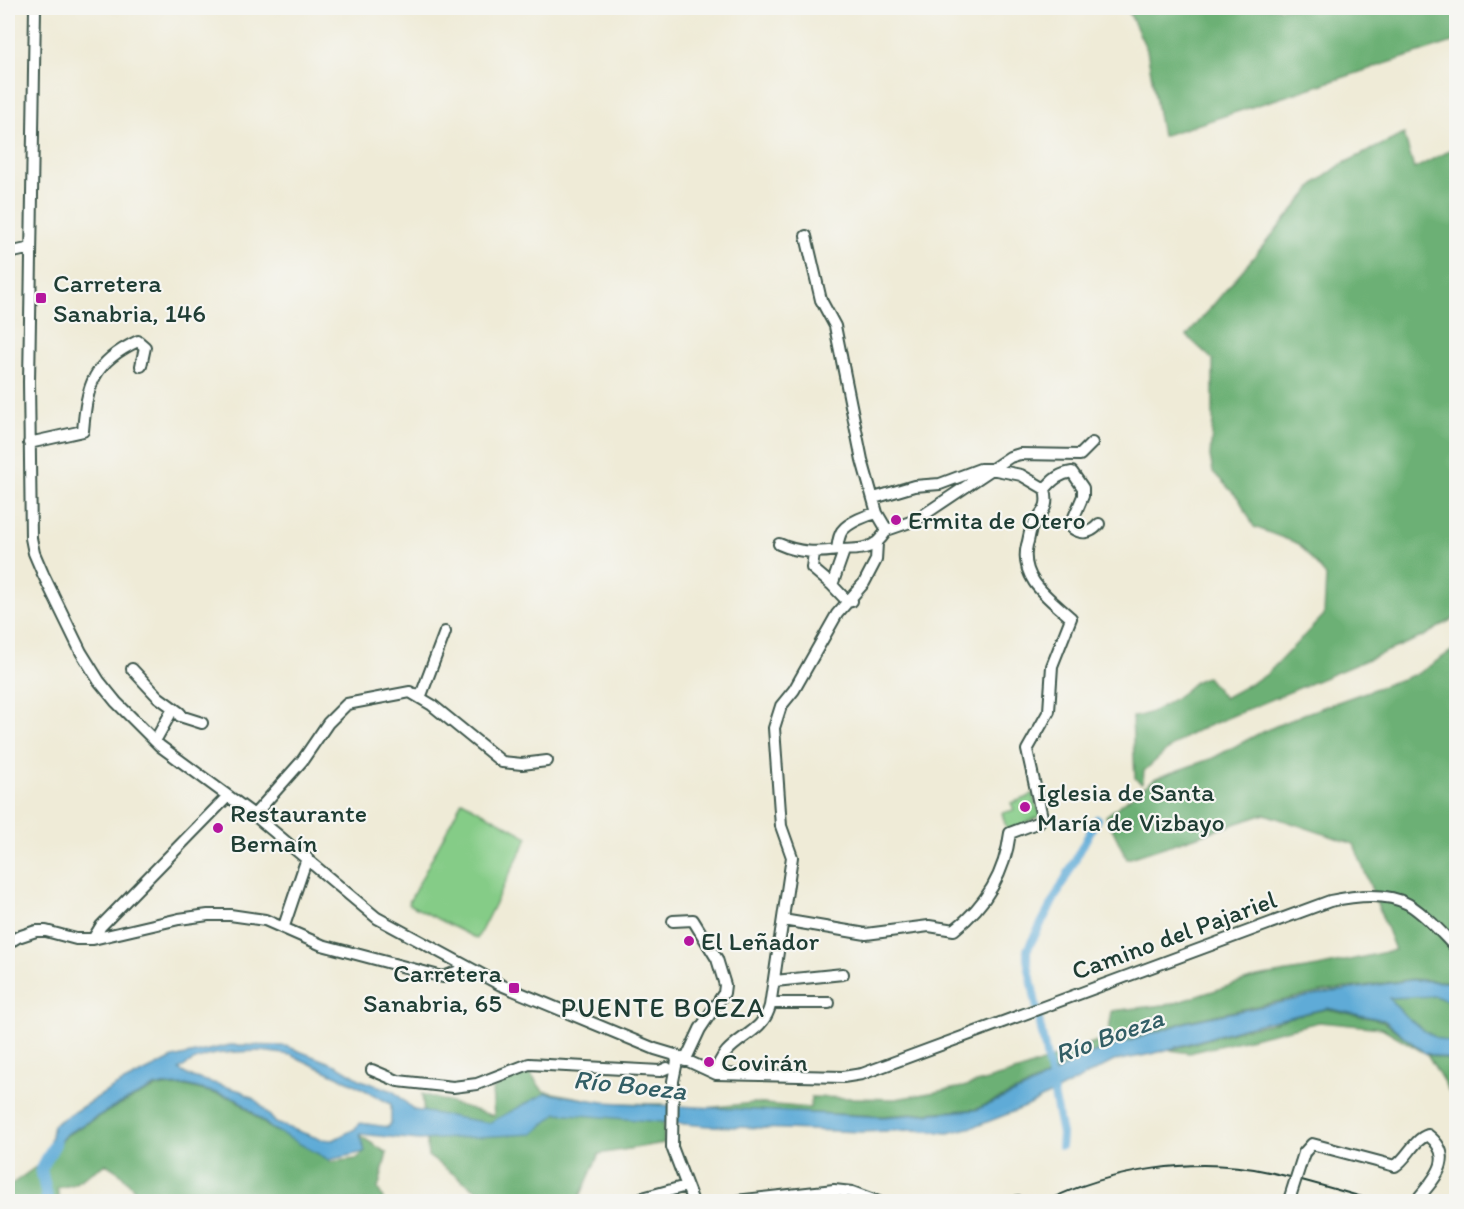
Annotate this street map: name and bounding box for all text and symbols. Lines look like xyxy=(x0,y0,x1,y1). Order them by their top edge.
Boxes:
place label: Carretera Sanabria, 146 xyxy=(53,267,206,329)
marker: Carretera Sanabria, 146 xyxy=(34,291,48,305)
place label: Ermita de Otero xyxy=(908,504,1086,536)
marker: Ermita de Otero xyxy=(889,513,903,527)
place label: Iglesia de Santa María de Vizbayo xyxy=(1037,776,1225,838)
place label: Restaurante Bernaín xyxy=(230,797,367,859)
marker: Iglesia de Santa María de Vizbayo xyxy=(1018,800,1032,814)
marker: Restaurante Bernaín xyxy=(211,821,225,835)
street label: Camino del Pajariel xyxy=(1067,883,1281,987)
place label: El Leñador xyxy=(701,925,820,957)
marker: El Leñador xyxy=(682,934,696,948)
place label: Carretera Sanabria, 65 xyxy=(363,957,502,1019)
marker: Carretera Sanabria, 65 xyxy=(507,981,521,995)
district label: PUENTE BOEZA xyxy=(560,991,766,1024)
water label: Río Boeza xyxy=(1050,1000,1169,1070)
place label: Covirán xyxy=(721,1046,808,1078)
marker: Covirán xyxy=(702,1055,716,1069)
water label: Río Boeza xyxy=(572,1062,689,1107)

